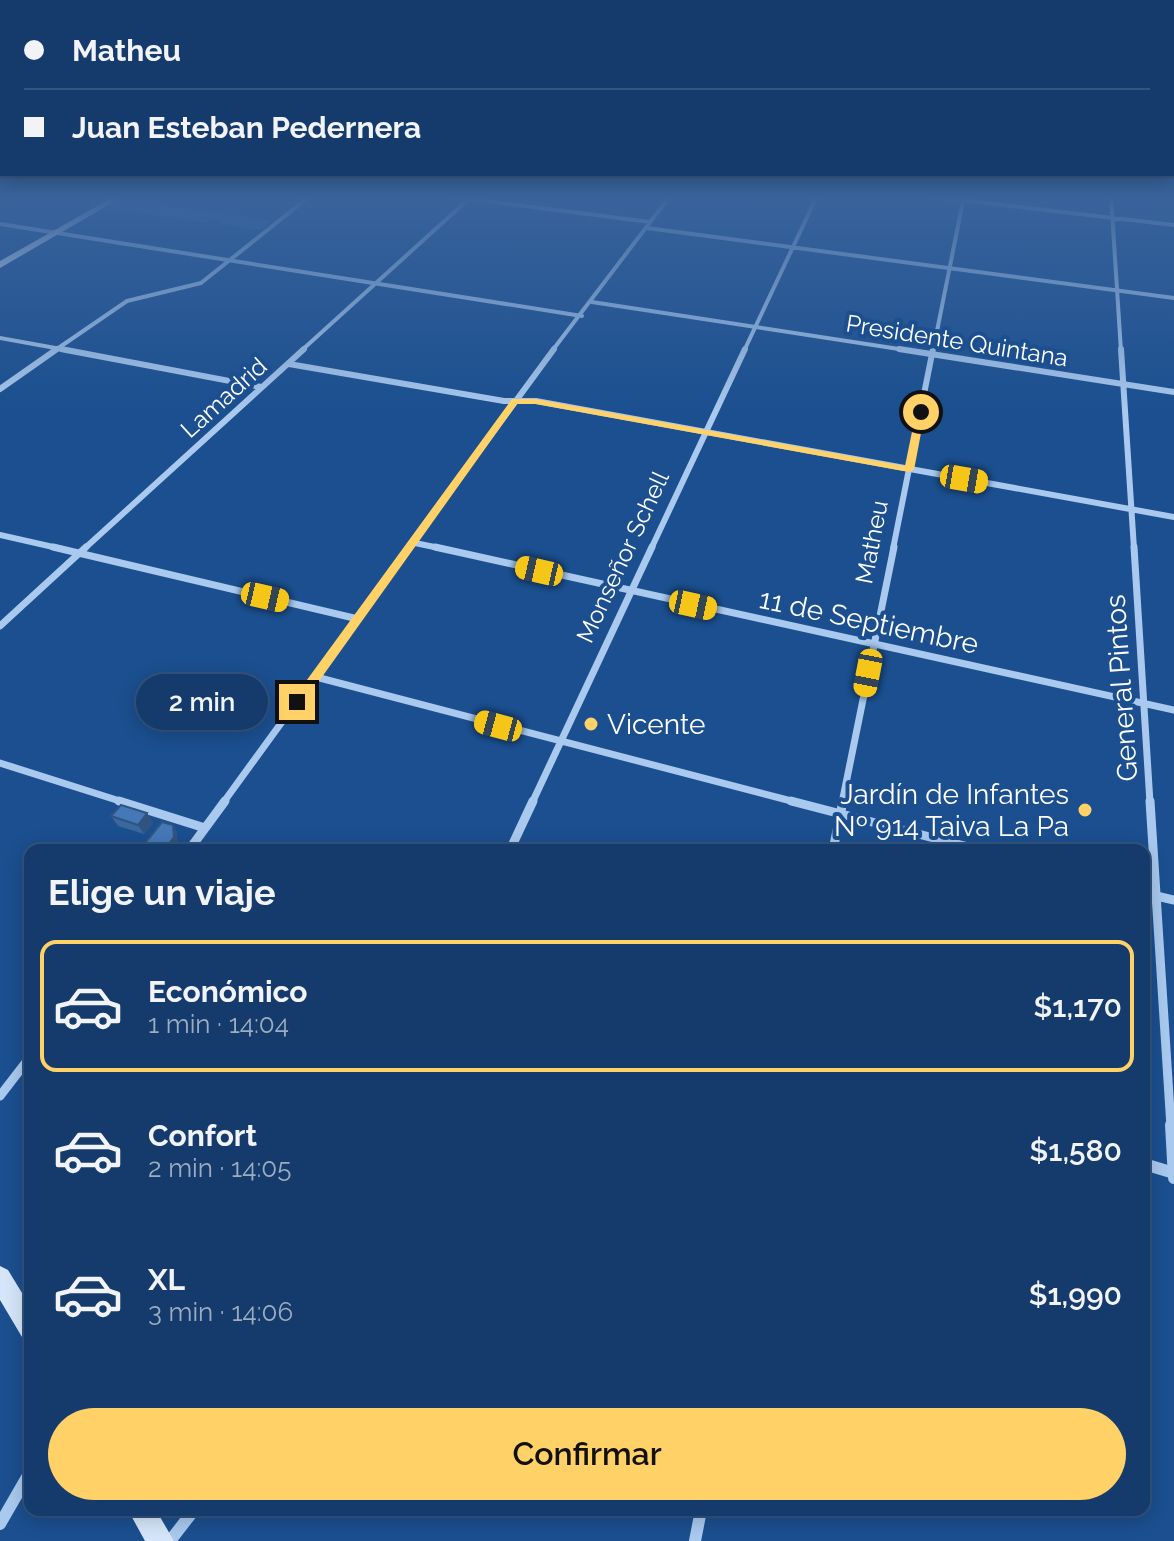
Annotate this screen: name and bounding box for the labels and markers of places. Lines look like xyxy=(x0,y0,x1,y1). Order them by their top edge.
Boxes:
place label: Vicente xyxy=(607,708,706,741)
marker: Vicente xyxy=(582,715,600,733)
place label: Jardín de Infantes Nº 914 Taiva La Pa xyxy=(834,778,1069,843)
marker: Jardín de Infantes Nº 914 Taiva La Pa xyxy=(1076,801,1094,819)

